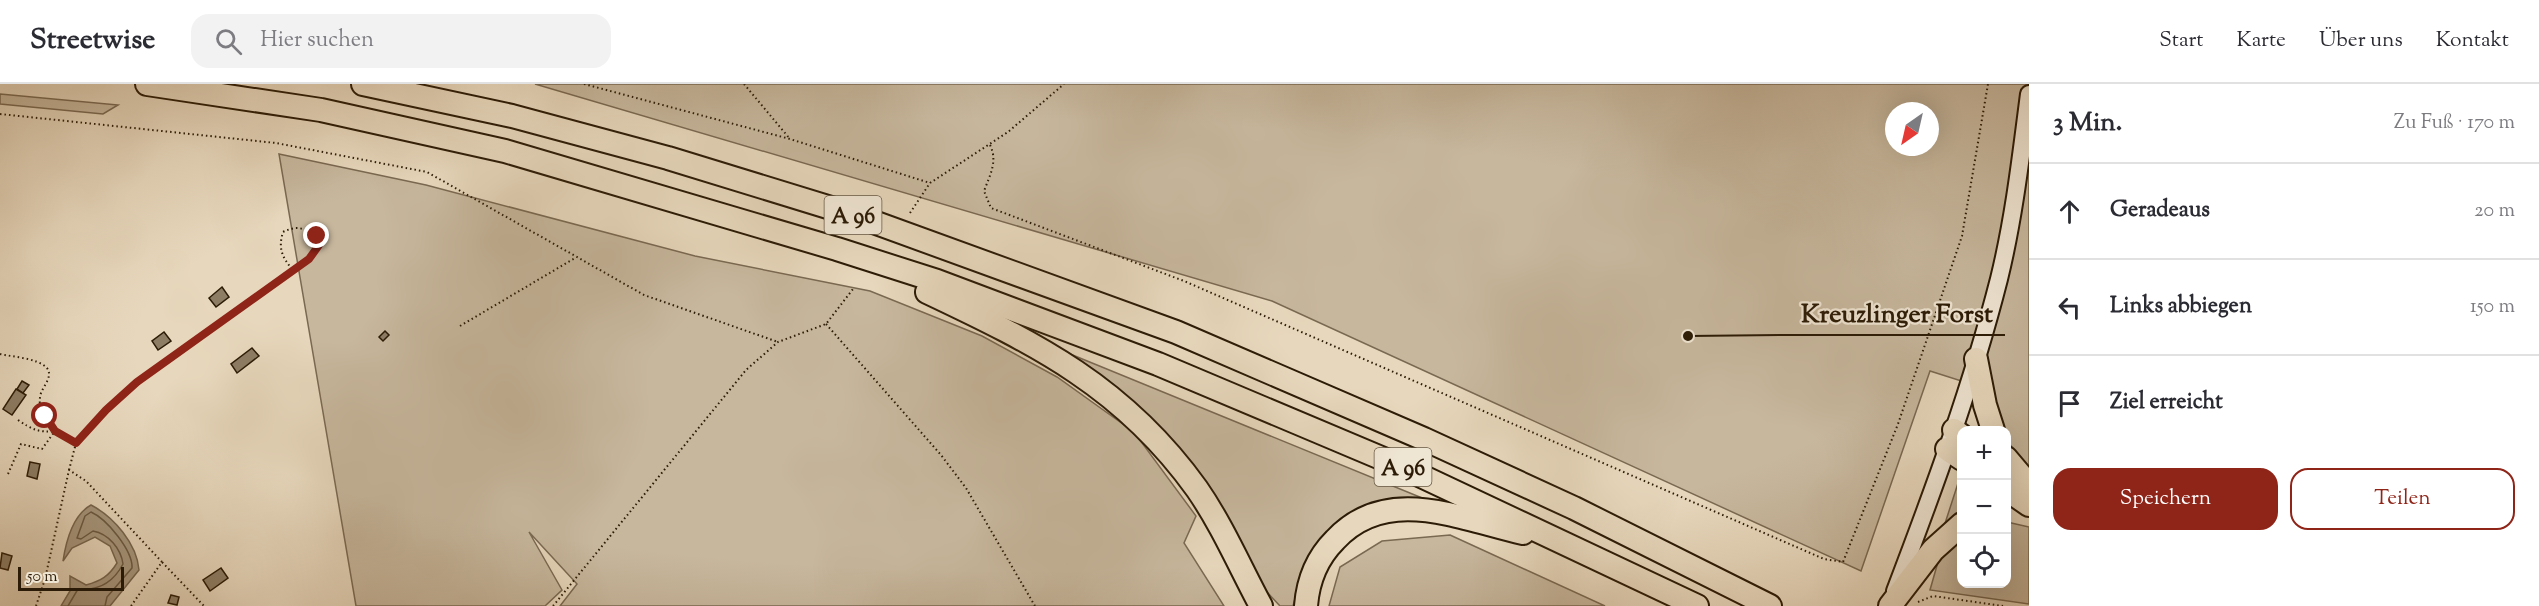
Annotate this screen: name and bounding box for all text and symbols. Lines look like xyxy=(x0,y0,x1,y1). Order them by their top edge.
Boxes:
search box xyxy=(191,14,611,68)
text: Streetwise xyxy=(30,21,155,61)
icon: search xyxy=(212,25,245,58)
text: Hier suchen xyxy=(260,25,374,57)
text: Start xyxy=(2159,26,2203,56)
text: Karte xyxy=(2236,26,2286,56)
text: Über uns xyxy=(2319,26,2403,56)
text: Kontakt xyxy=(2436,26,2509,56)
north arrow xyxy=(1885,102,1939,156)
text: 3 Min. xyxy=(2053,105,2122,142)
text: Zu Fuß · 170 m xyxy=(2394,109,2515,138)
icon: ahead xyxy=(2053,195,2086,228)
text: Geradeaus xyxy=(2110,195,2210,227)
road number: A 96 xyxy=(824,196,882,234)
text: 20 m xyxy=(2474,197,2515,226)
route end xyxy=(303,222,329,248)
callout: Kreuzlinger Forst xyxy=(1790,291,2005,335)
icon: left xyxy=(2053,291,2086,324)
text: Links abbiegen xyxy=(2110,291,2252,323)
text: 150 m xyxy=(2470,293,2515,322)
text: Kreuzlinger Forst xyxy=(1801,297,1993,334)
icon: arrive xyxy=(2053,387,2086,420)
text: Ziel erreicht xyxy=(2110,387,2223,419)
route start xyxy=(31,402,57,428)
map controls xyxy=(1957,426,2011,588)
button: + xyxy=(1957,426,2011,480)
road number: A 96 xyxy=(1374,448,1432,486)
button: Speichern xyxy=(2053,468,2278,530)
button: Teilen xyxy=(2290,468,2515,530)
button: − xyxy=(1957,480,2011,534)
button: locate xyxy=(1957,534,2011,588)
scale bar xyxy=(18,564,124,592)
text: 50 m xyxy=(27,566,58,589)

